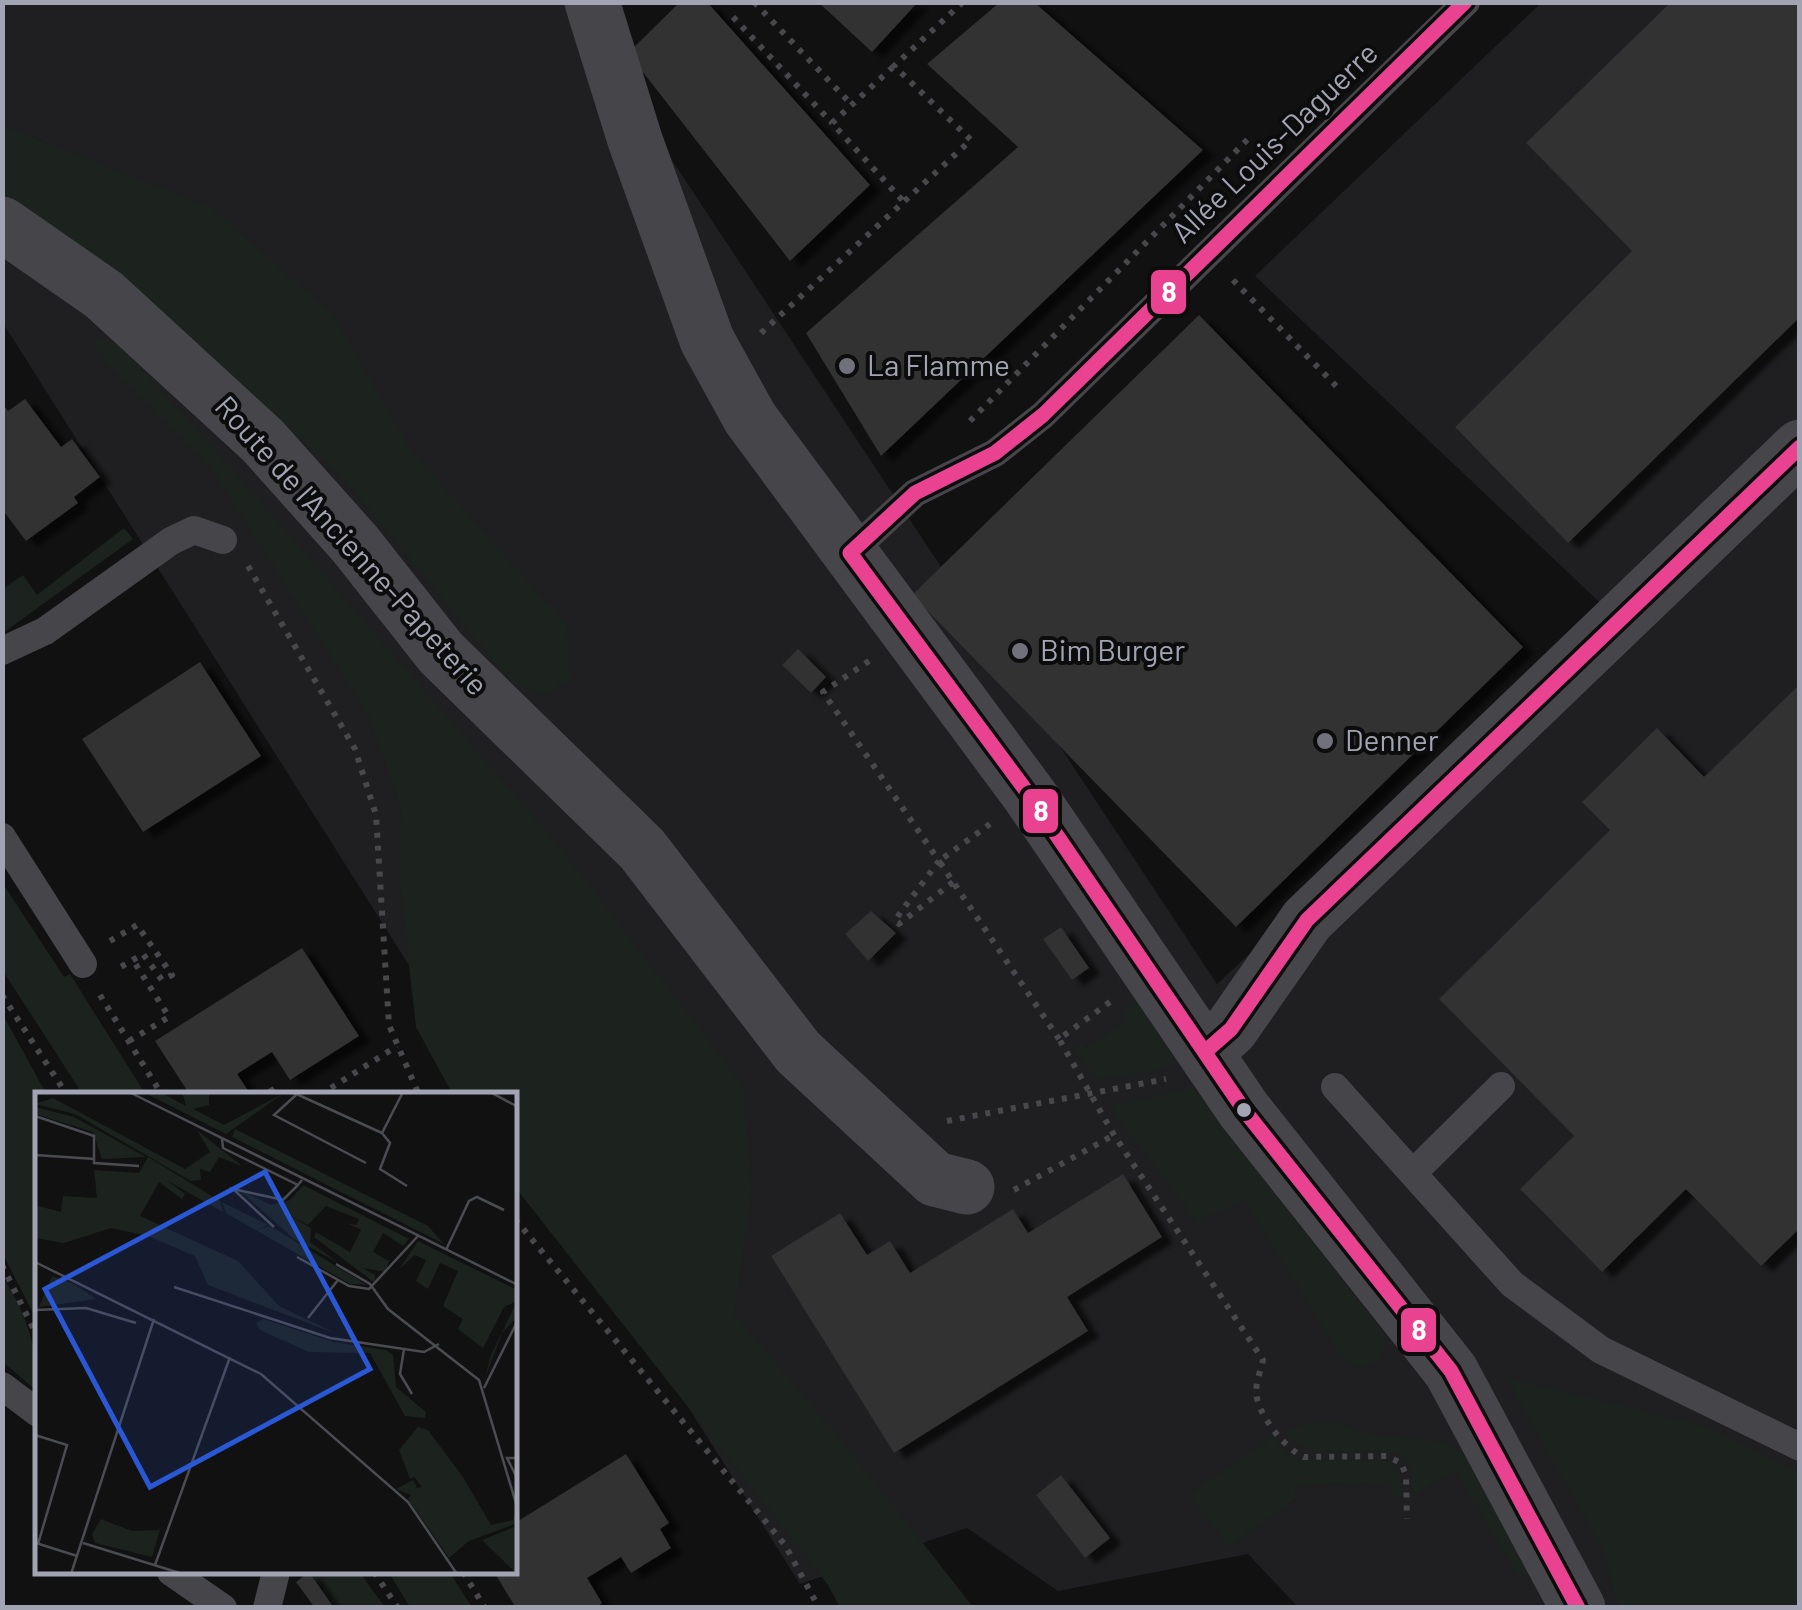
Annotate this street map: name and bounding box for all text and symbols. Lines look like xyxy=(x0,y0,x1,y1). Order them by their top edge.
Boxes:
street label: Allée Louis-Daguerre xyxy=(1163,34,1384,249)
line badge: 8 xyxy=(1149,268,1188,316)
text: 8 xyxy=(1161,274,1177,308)
place label: La Flamme xyxy=(867,346,1010,382)
marker: La Flamme xyxy=(836,355,858,377)
street label: Route de l'Ancienne-Papeterie xyxy=(209,388,496,702)
place label: Bim Burger xyxy=(1040,631,1185,667)
marker: Bim Burger xyxy=(1009,640,1031,662)
place label: Denner xyxy=(1345,721,1439,757)
marker: Denner xyxy=(1314,730,1336,752)
line badge: 8 xyxy=(1021,787,1060,835)
text: 8 xyxy=(1033,793,1049,827)
inset map xyxy=(35,1092,518,1575)
unlabelled marker xyxy=(1234,1100,1254,1120)
line badge: 8 xyxy=(1399,1306,1438,1354)
text: 8 xyxy=(1411,1312,1427,1346)

